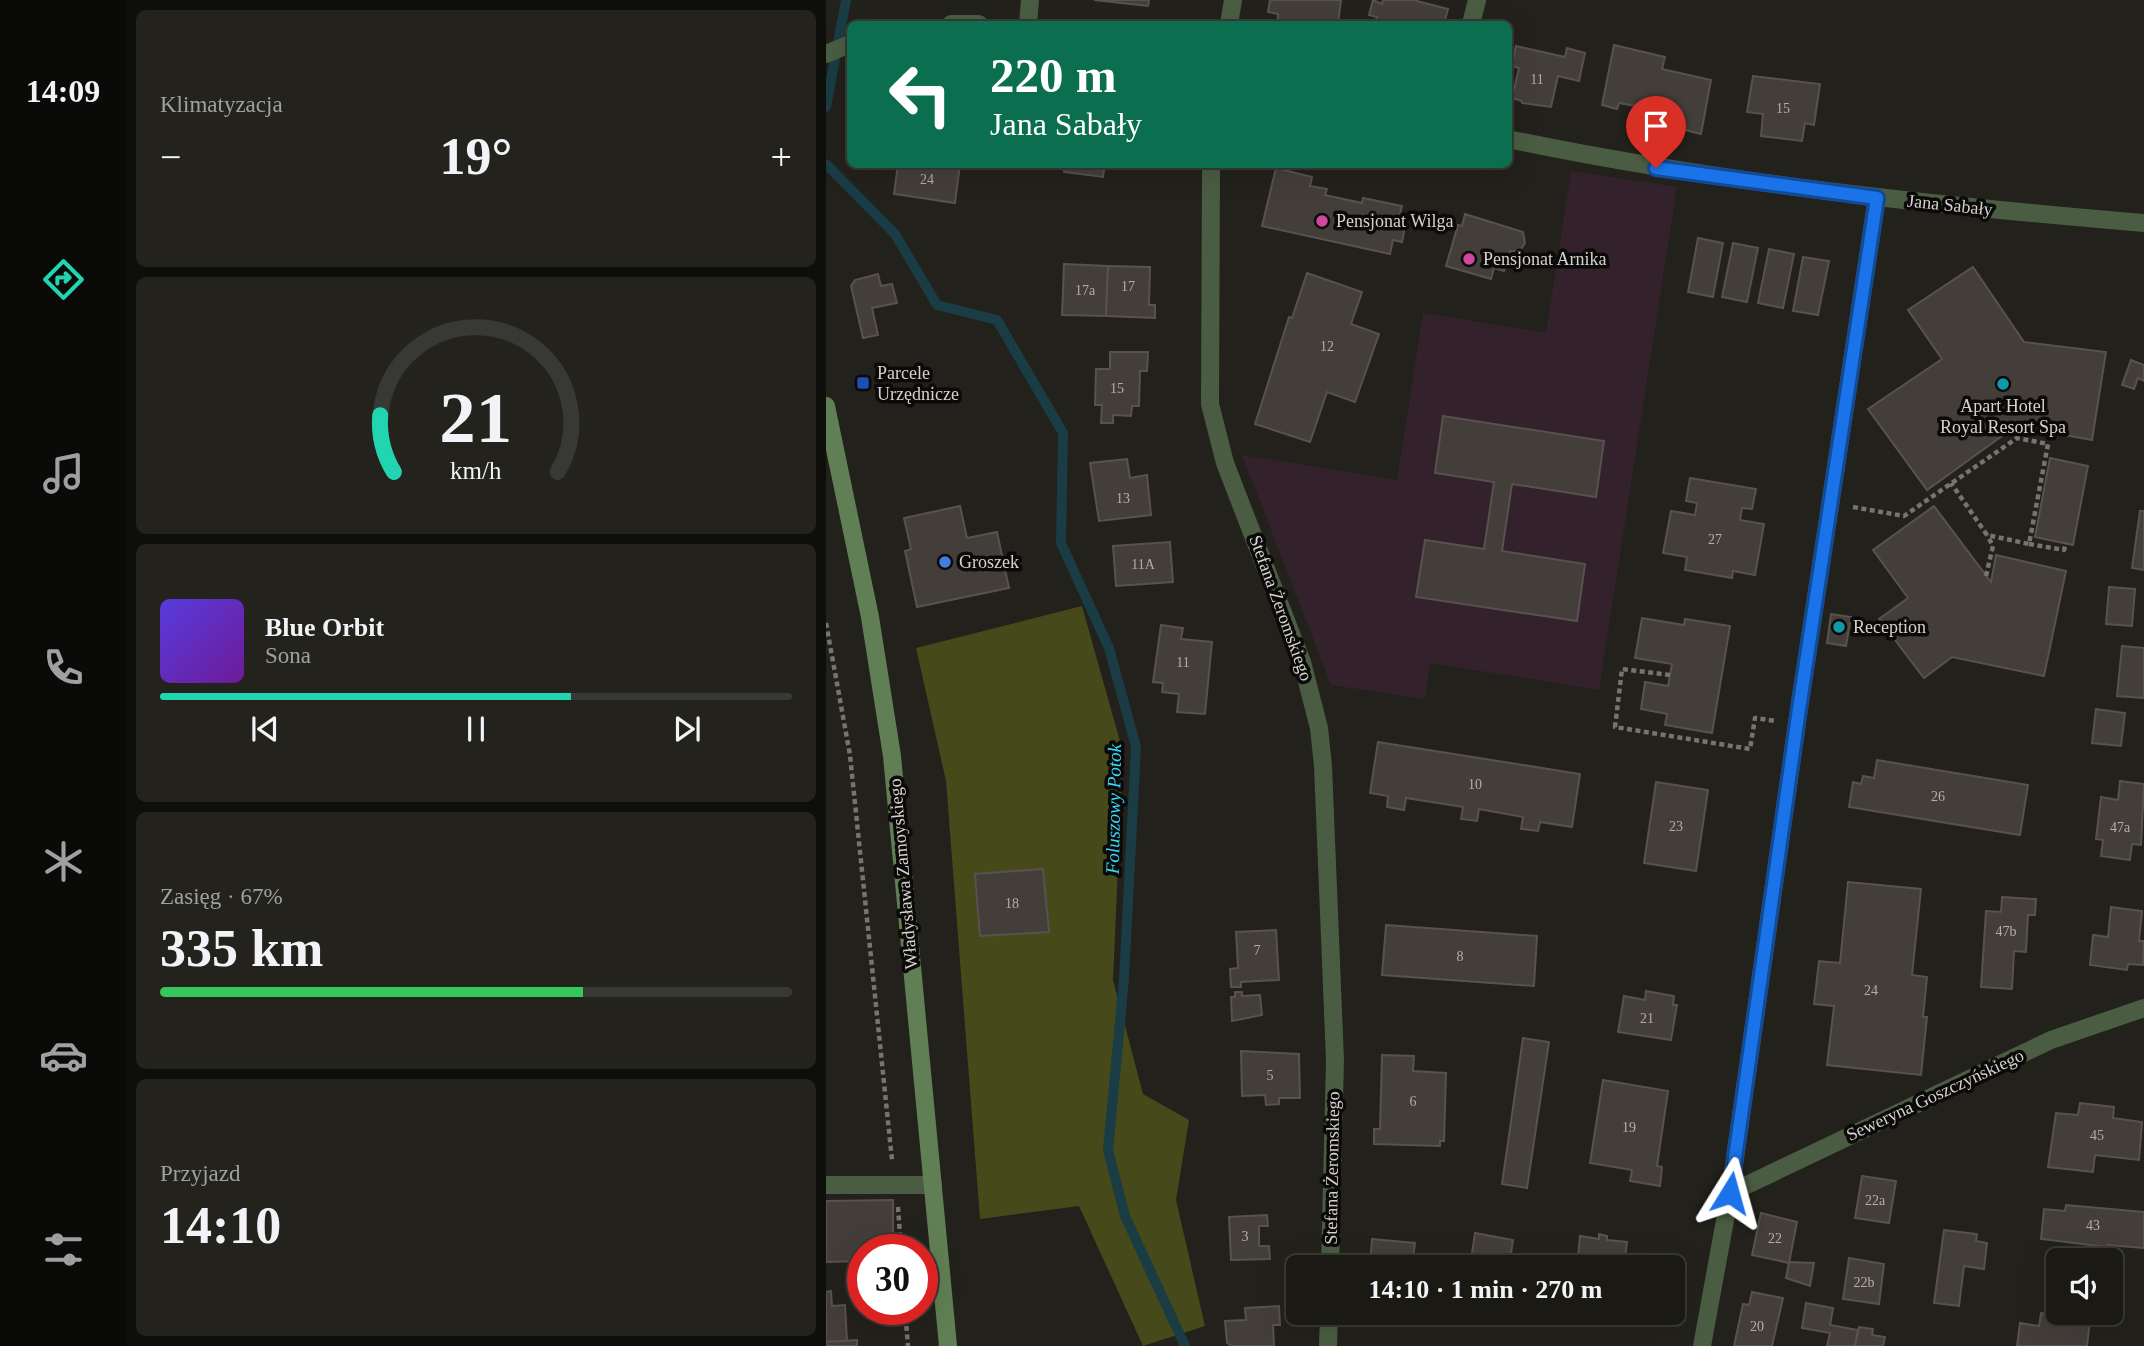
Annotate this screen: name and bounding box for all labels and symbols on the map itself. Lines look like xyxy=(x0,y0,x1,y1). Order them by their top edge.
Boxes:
house number: 11 xyxy=(1530,72,1544,87)
pin xyxy=(1626,96,1686,168)
house number: 15 xyxy=(1776,101,1790,116)
house number: 24 xyxy=(920,172,934,187)
street label: Jana Sabały xyxy=(1906,191,1994,219)
place label: Pensjonat Wilga xyxy=(1336,211,1453,231)
marker: Pensjonat Wilga xyxy=(1314,213,1330,229)
place label: Pensjonat Arnika xyxy=(1483,249,1607,269)
marker: Pensjonat Arnika xyxy=(1461,251,1477,267)
house number: 17 xyxy=(1121,279,1135,294)
house number: 17a xyxy=(1075,283,1096,298)
house number: 12 xyxy=(1320,339,1334,354)
place label: Parcele Urzędnicze xyxy=(877,363,959,404)
marker: Parcele Urzędnicze xyxy=(855,375,871,391)
marker: Apart Hotel Royal Resort Spa xyxy=(1995,376,2011,392)
house number: 15 xyxy=(1110,381,1124,396)
place label: Apart Hotel Royal Resort Spa xyxy=(1940,396,2066,437)
house number: 13 xyxy=(1116,491,1130,506)
street label: Stefana Żeromskiego xyxy=(1245,532,1317,684)
house number: 27 xyxy=(1708,532,1722,547)
place label: Groszek xyxy=(959,552,1019,572)
marker: Groszek xyxy=(937,554,953,570)
house number: 11A xyxy=(1131,557,1156,572)
place label: Reception xyxy=(1853,617,1926,637)
marker: Reception xyxy=(1831,619,1847,635)
house number: 11 xyxy=(1176,655,1190,670)
water label: Foluszowy Potok xyxy=(1102,743,1125,875)
house number: 10 xyxy=(1468,777,1482,792)
street label: Władysława Zamoyskiego xyxy=(885,778,921,970)
house number: 26 xyxy=(1931,789,1945,804)
house number: 23 xyxy=(1669,819,1683,834)
house number: 47a xyxy=(2110,820,2131,835)
house number: 18 xyxy=(1005,896,1019,911)
house number: 47b xyxy=(1996,924,2017,939)
house number: 7 xyxy=(1254,943,1261,958)
house number: 8 xyxy=(1457,949,1464,964)
house number: 24 xyxy=(1864,983,1878,998)
house number: 21 xyxy=(1640,1011,1654,1026)
street label: Seweryna Goszczyńskiego xyxy=(1843,1045,2027,1145)
house number: 5 xyxy=(1267,1068,1274,1083)
street label: Stefana Żeromskiego xyxy=(1321,1091,1343,1245)
house number: 6 xyxy=(1410,1094,1417,1109)
house number: 19 xyxy=(1622,1120,1636,1135)
house number: 45 xyxy=(2090,1128,2104,1143)
position arrow xyxy=(1693,1156,1767,1230)
house number: 22a xyxy=(1865,1193,1886,1208)
house number: 43 xyxy=(2086,1218,2100,1233)
house number: 3 xyxy=(1242,1229,1249,1244)
house number: 22 xyxy=(1768,1231,1782,1246)
speed limit sign: 30 xyxy=(847,1234,938,1325)
house number: 22b xyxy=(1854,1275,1875,1290)
house number: 20 xyxy=(1750,1319,1764,1334)

